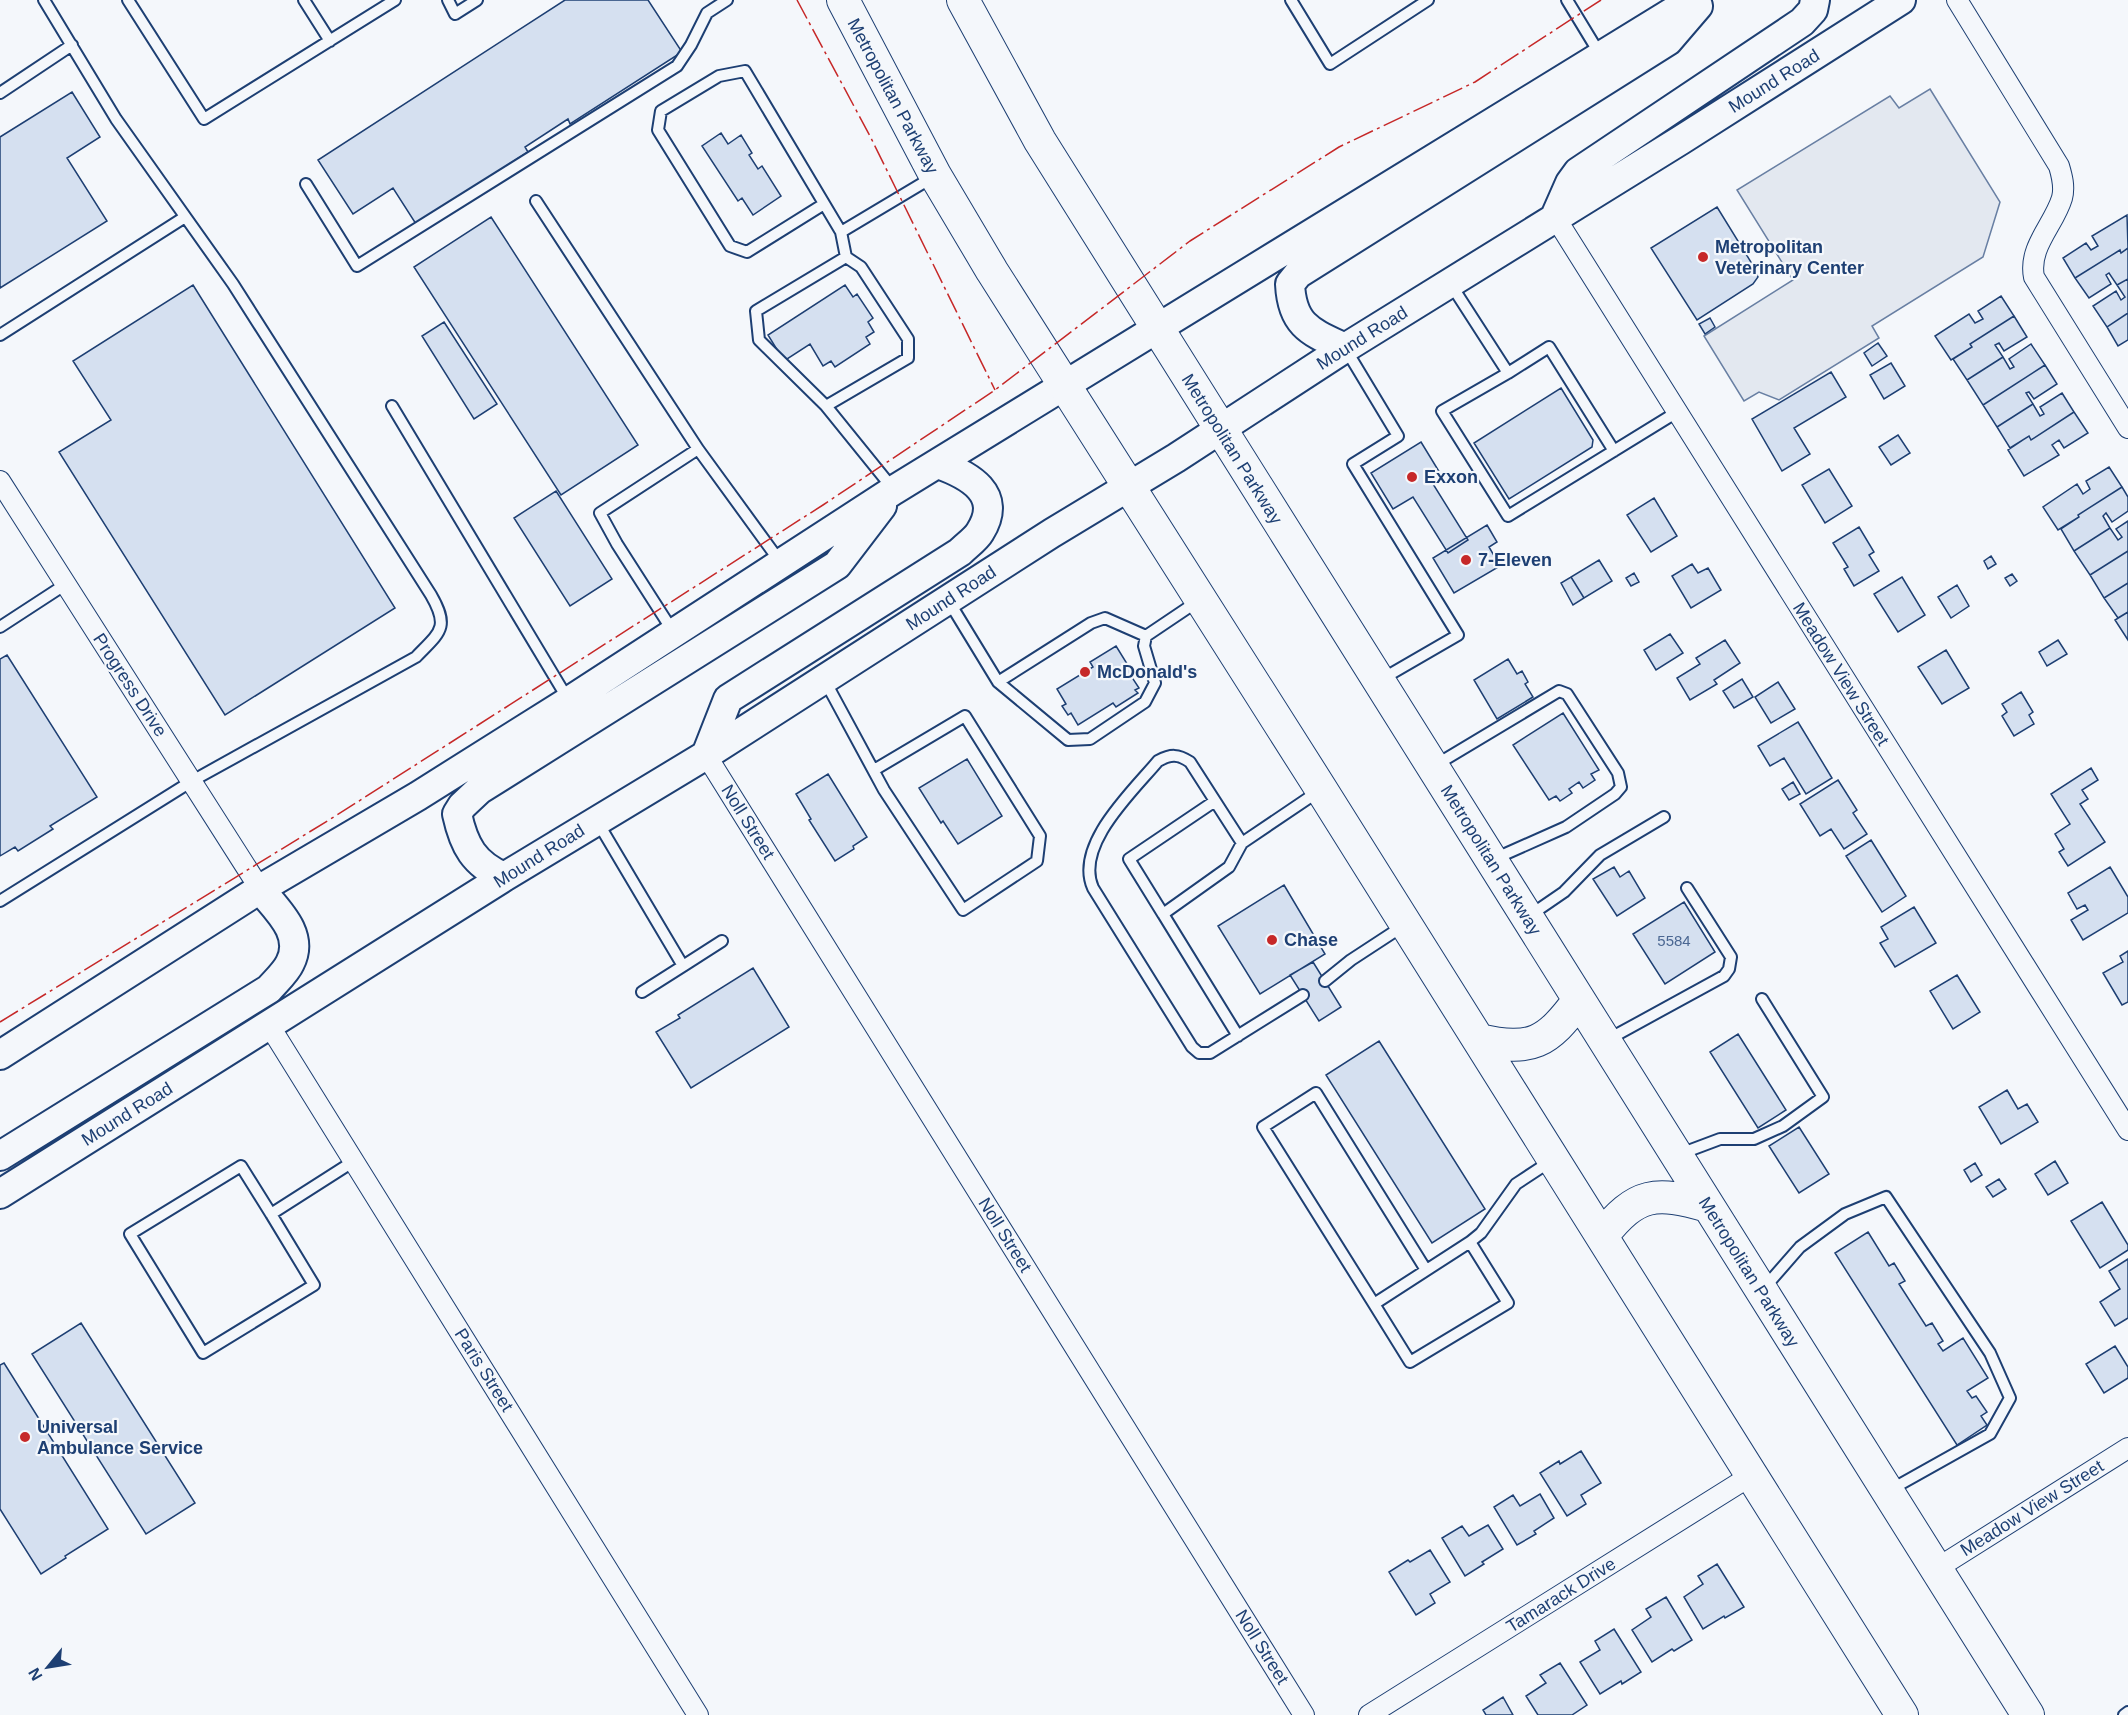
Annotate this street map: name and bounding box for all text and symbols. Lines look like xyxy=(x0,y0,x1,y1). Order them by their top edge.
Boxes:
street label: Metropolitan Parkway xyxy=(844,15,942,177)
street label: Mound Road xyxy=(1725,45,1823,117)
place label: Metropolitan Veterinary Center xyxy=(1715,237,1864,278)
marker: Metropolitan Veterinary Center xyxy=(1696,250,1710,264)
street label: Mound Road xyxy=(1313,302,1411,374)
street label: Metropolitan Parkway xyxy=(1178,370,1286,528)
place label: Exxon xyxy=(1424,467,1478,487)
marker: Exxon xyxy=(1405,470,1419,484)
place label: 7-Eleven xyxy=(1478,550,1552,570)
marker: 7-Eleven xyxy=(1459,553,1473,567)
street label: Mound Road xyxy=(902,562,1000,634)
street label: Meadow View Street xyxy=(1789,599,1893,749)
street label: Progress Drive xyxy=(89,630,171,740)
place label: McDonald's xyxy=(1097,662,1197,682)
marker: McDonald's xyxy=(1078,665,1092,679)
street label: Noll Street xyxy=(717,781,779,863)
street label: Metropolitan Parkway xyxy=(1437,781,1545,939)
street label: Mound Road xyxy=(490,820,588,892)
place label: Chase xyxy=(1284,930,1338,950)
house number: 5584 xyxy=(1657,932,1691,949)
marker: Chase xyxy=(1265,933,1279,947)
street label: Mound Road xyxy=(78,1078,176,1150)
street label: Metropolitan Parkway xyxy=(1695,1193,1803,1351)
street label: Noll Street xyxy=(974,1194,1036,1276)
street label: Paris Street xyxy=(451,1325,517,1415)
place label: Universal Ambulance Service xyxy=(37,1417,203,1458)
marker: Universal Ambulance Service xyxy=(18,1430,32,1444)
street label: Meadow View Street xyxy=(1957,1456,2107,1560)
street label: Tamarack Drive xyxy=(1503,1553,1619,1637)
street label: Noll Street xyxy=(1231,1606,1293,1688)
north arrow xyxy=(18,1637,78,1697)
text: N xyxy=(25,1665,46,1684)

